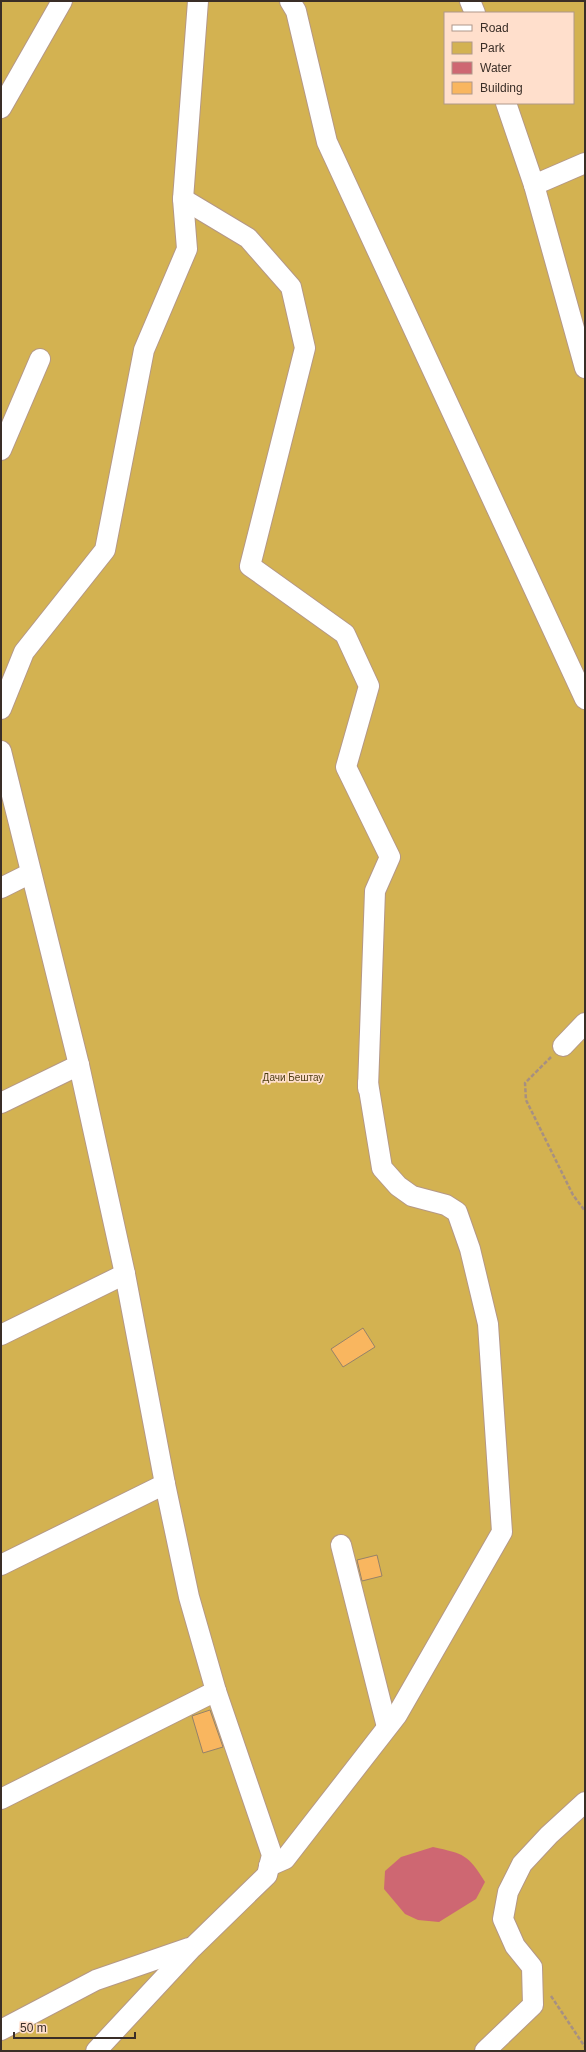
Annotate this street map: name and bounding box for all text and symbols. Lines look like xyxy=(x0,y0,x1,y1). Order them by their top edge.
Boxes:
legend xyxy=(444,12,574,104)
text: Road xyxy=(480,21,509,35)
text: Park xyxy=(480,41,506,55)
text: Water xyxy=(480,61,512,75)
text: Building xyxy=(480,81,523,95)
park label: Дачи Бештау xyxy=(263,1072,323,1083)
scale bar xyxy=(14,2014,135,2040)
text: 50 m xyxy=(20,2021,47,2035)

